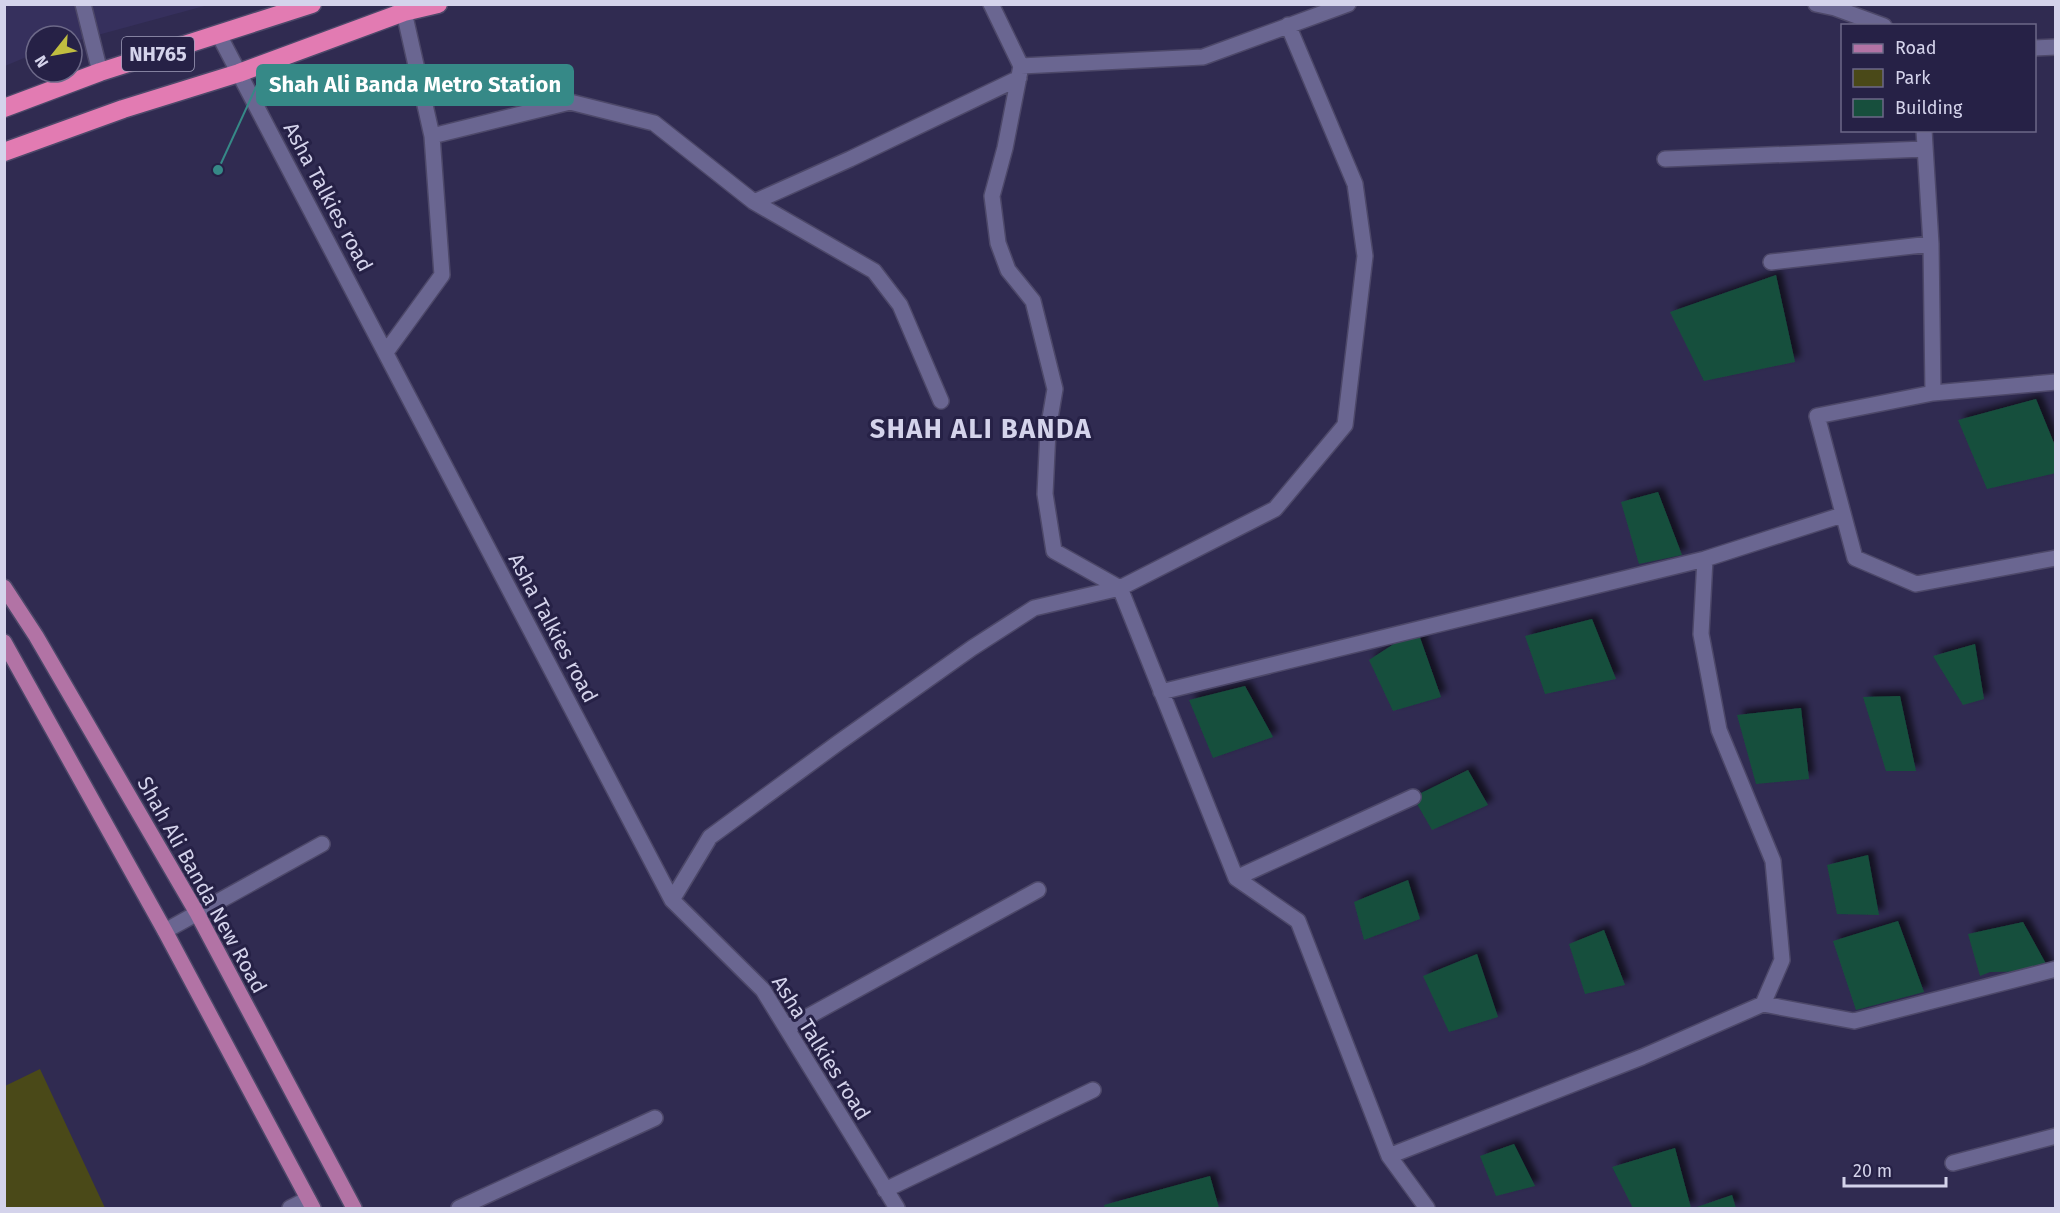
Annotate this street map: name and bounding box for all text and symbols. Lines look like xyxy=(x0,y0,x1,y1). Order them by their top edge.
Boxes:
north arrow xyxy=(24,24,84,84)
legend xyxy=(1841,24,2036,132)
road number: NH765 xyxy=(122,37,194,71)
text: Road xyxy=(1895,37,1937,59)
text: N xyxy=(31,52,52,71)
callout: Shah Ali Banda Metro Station xyxy=(257,65,573,105)
text: Park xyxy=(1895,67,1931,89)
text: Shah Ali Banda Metro Station xyxy=(269,71,561,98)
text: Building xyxy=(1895,97,1963,119)
street label: Asha Talkies road xyxy=(278,118,378,276)
district label: SHAH ALI BANDA xyxy=(870,413,1092,445)
street label: Asha Talkies road xyxy=(503,549,603,707)
street label: Shah Ali Banda New Road xyxy=(132,772,272,998)
street label: Asha Talkies road xyxy=(766,971,876,1125)
scale bar xyxy=(1844,1150,1946,1188)
text: 20 m xyxy=(1853,1160,1892,1182)

